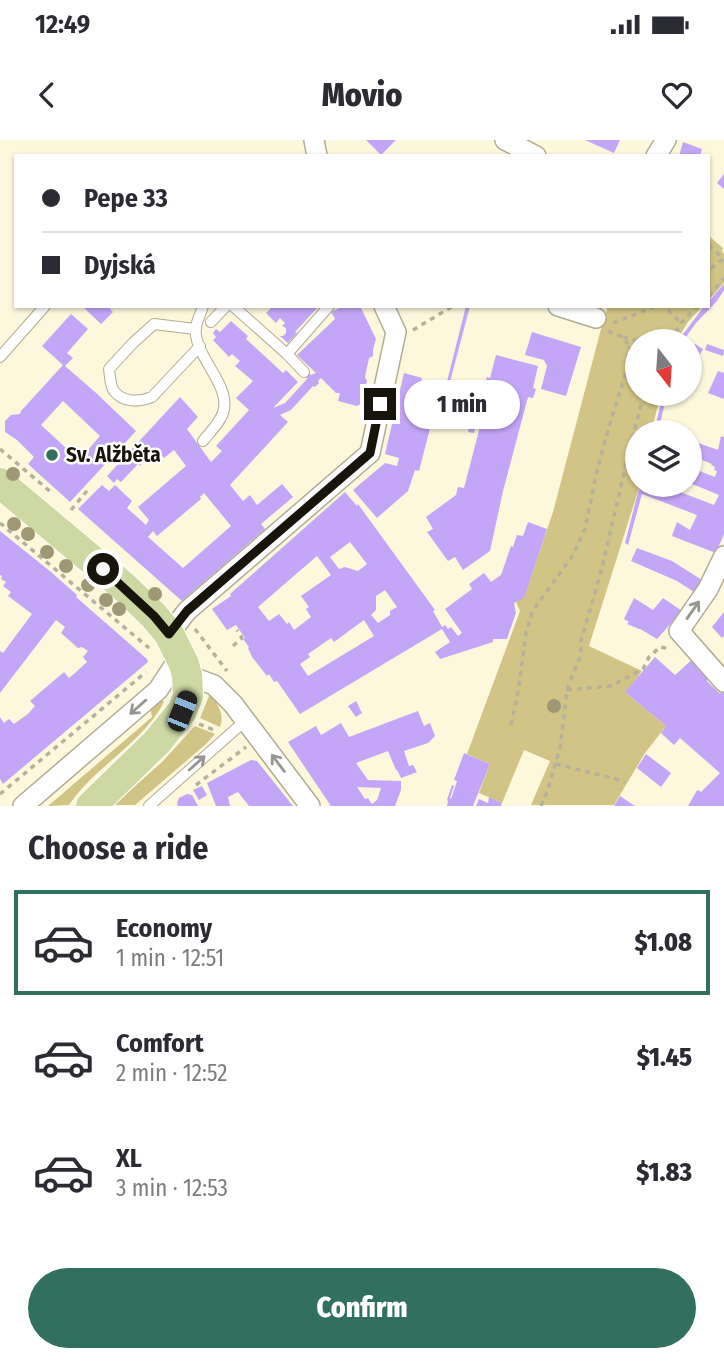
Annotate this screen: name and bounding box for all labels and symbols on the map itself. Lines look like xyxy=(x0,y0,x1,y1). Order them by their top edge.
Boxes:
north arrow xyxy=(625,329,702,406)
callout: 1 min xyxy=(404,380,520,428)
route end xyxy=(364,388,396,420)
place label: Sv. Alžběta xyxy=(66,442,161,468)
marker: Sv. Alžběta xyxy=(44,447,60,463)
route start xyxy=(87,553,119,585)
one-way arrow xyxy=(686,601,700,621)
car xyxy=(165,688,200,734)
one-way arrow xyxy=(129,699,147,715)
one-way arrow xyxy=(271,753,286,772)
one-way arrow xyxy=(188,755,206,771)

